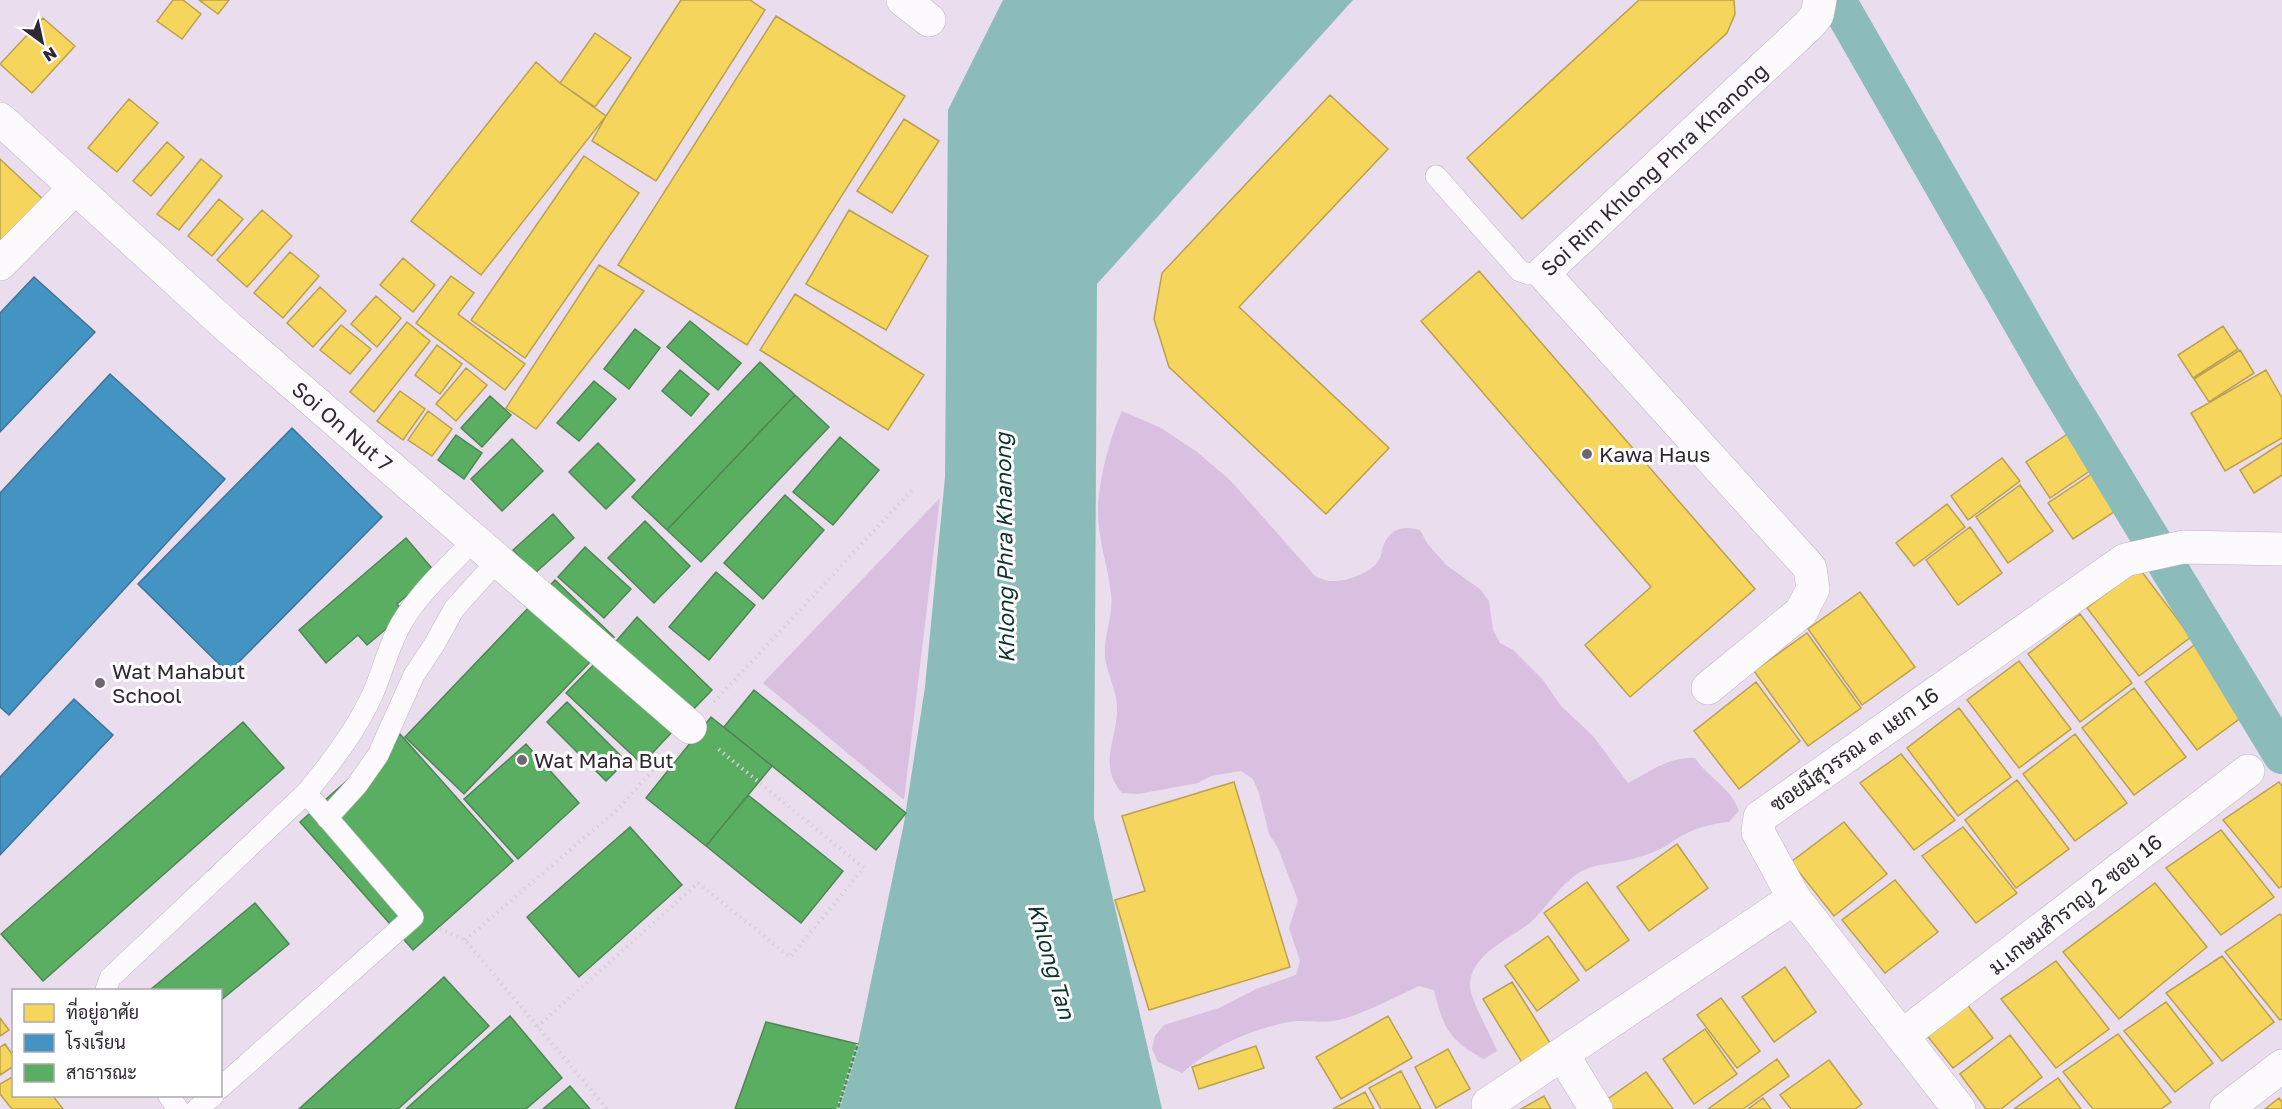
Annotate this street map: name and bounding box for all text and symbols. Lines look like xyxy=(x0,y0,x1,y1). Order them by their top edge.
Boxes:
north arrow xyxy=(12,12,72,72)
text: N xyxy=(40,43,61,66)
street label: Soi Rim Khlong Phra Khanong xyxy=(1535,57,1773,282)
street label: Soi On Nut 7 xyxy=(287,376,398,477)
water label: Khlong Phra Khanong xyxy=(988,431,1020,663)
place label: Kawa Haus xyxy=(1599,441,1710,467)
marker: Kawa Haus xyxy=(1580,447,1594,461)
place label: Wat Mahabut School xyxy=(112,658,245,708)
marker: Wat Mahabut School xyxy=(93,676,107,690)
street label: ซอยมีสุวรรณ ๓ แยก 16 xyxy=(1764,681,1945,819)
place label: Wat Maha But xyxy=(534,747,674,773)
marker: Wat Maha But xyxy=(515,753,529,767)
street label: ม.เกษมสำราญ 2 ซอย 16 xyxy=(1983,828,2167,980)
water label: Khlong Tan xyxy=(1023,900,1082,1023)
legend xyxy=(12,989,222,1097)
text: ที่อยู่อาศัย xyxy=(66,997,139,1026)
text: โรงเรียน xyxy=(65,1030,126,1053)
text: สาธารณะ xyxy=(66,1061,137,1083)

